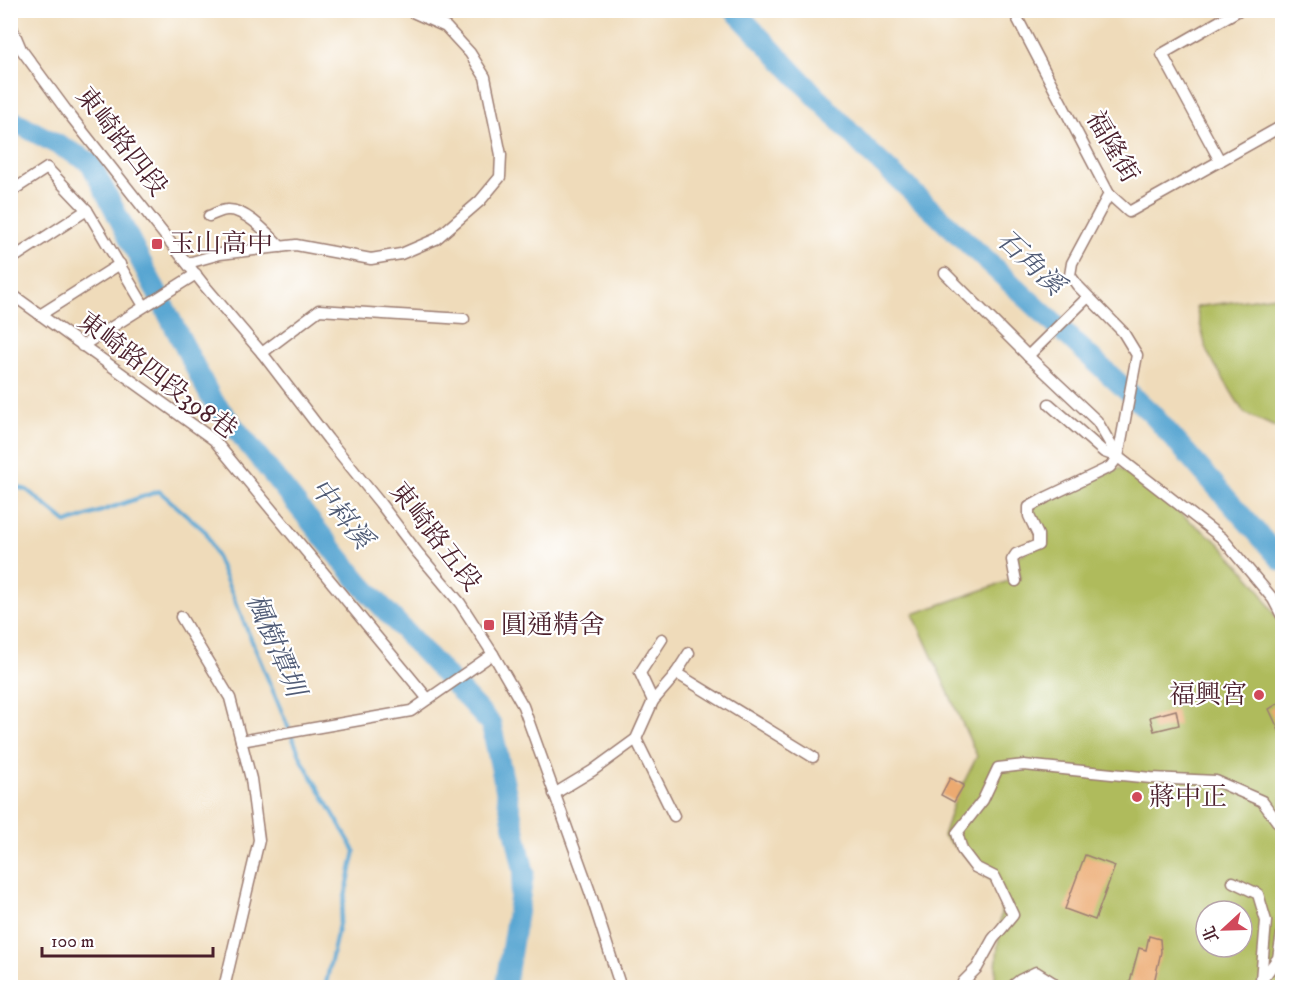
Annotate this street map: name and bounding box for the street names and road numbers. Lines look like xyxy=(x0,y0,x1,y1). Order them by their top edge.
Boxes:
street label: 東崎路四段 xyxy=(68,81,174,203)
street label: 福隆街 xyxy=(1078,105,1146,189)
street label: 東崎路四段398巷 xyxy=(71,305,243,447)
street label: 東崎路五段 xyxy=(382,476,488,598)

